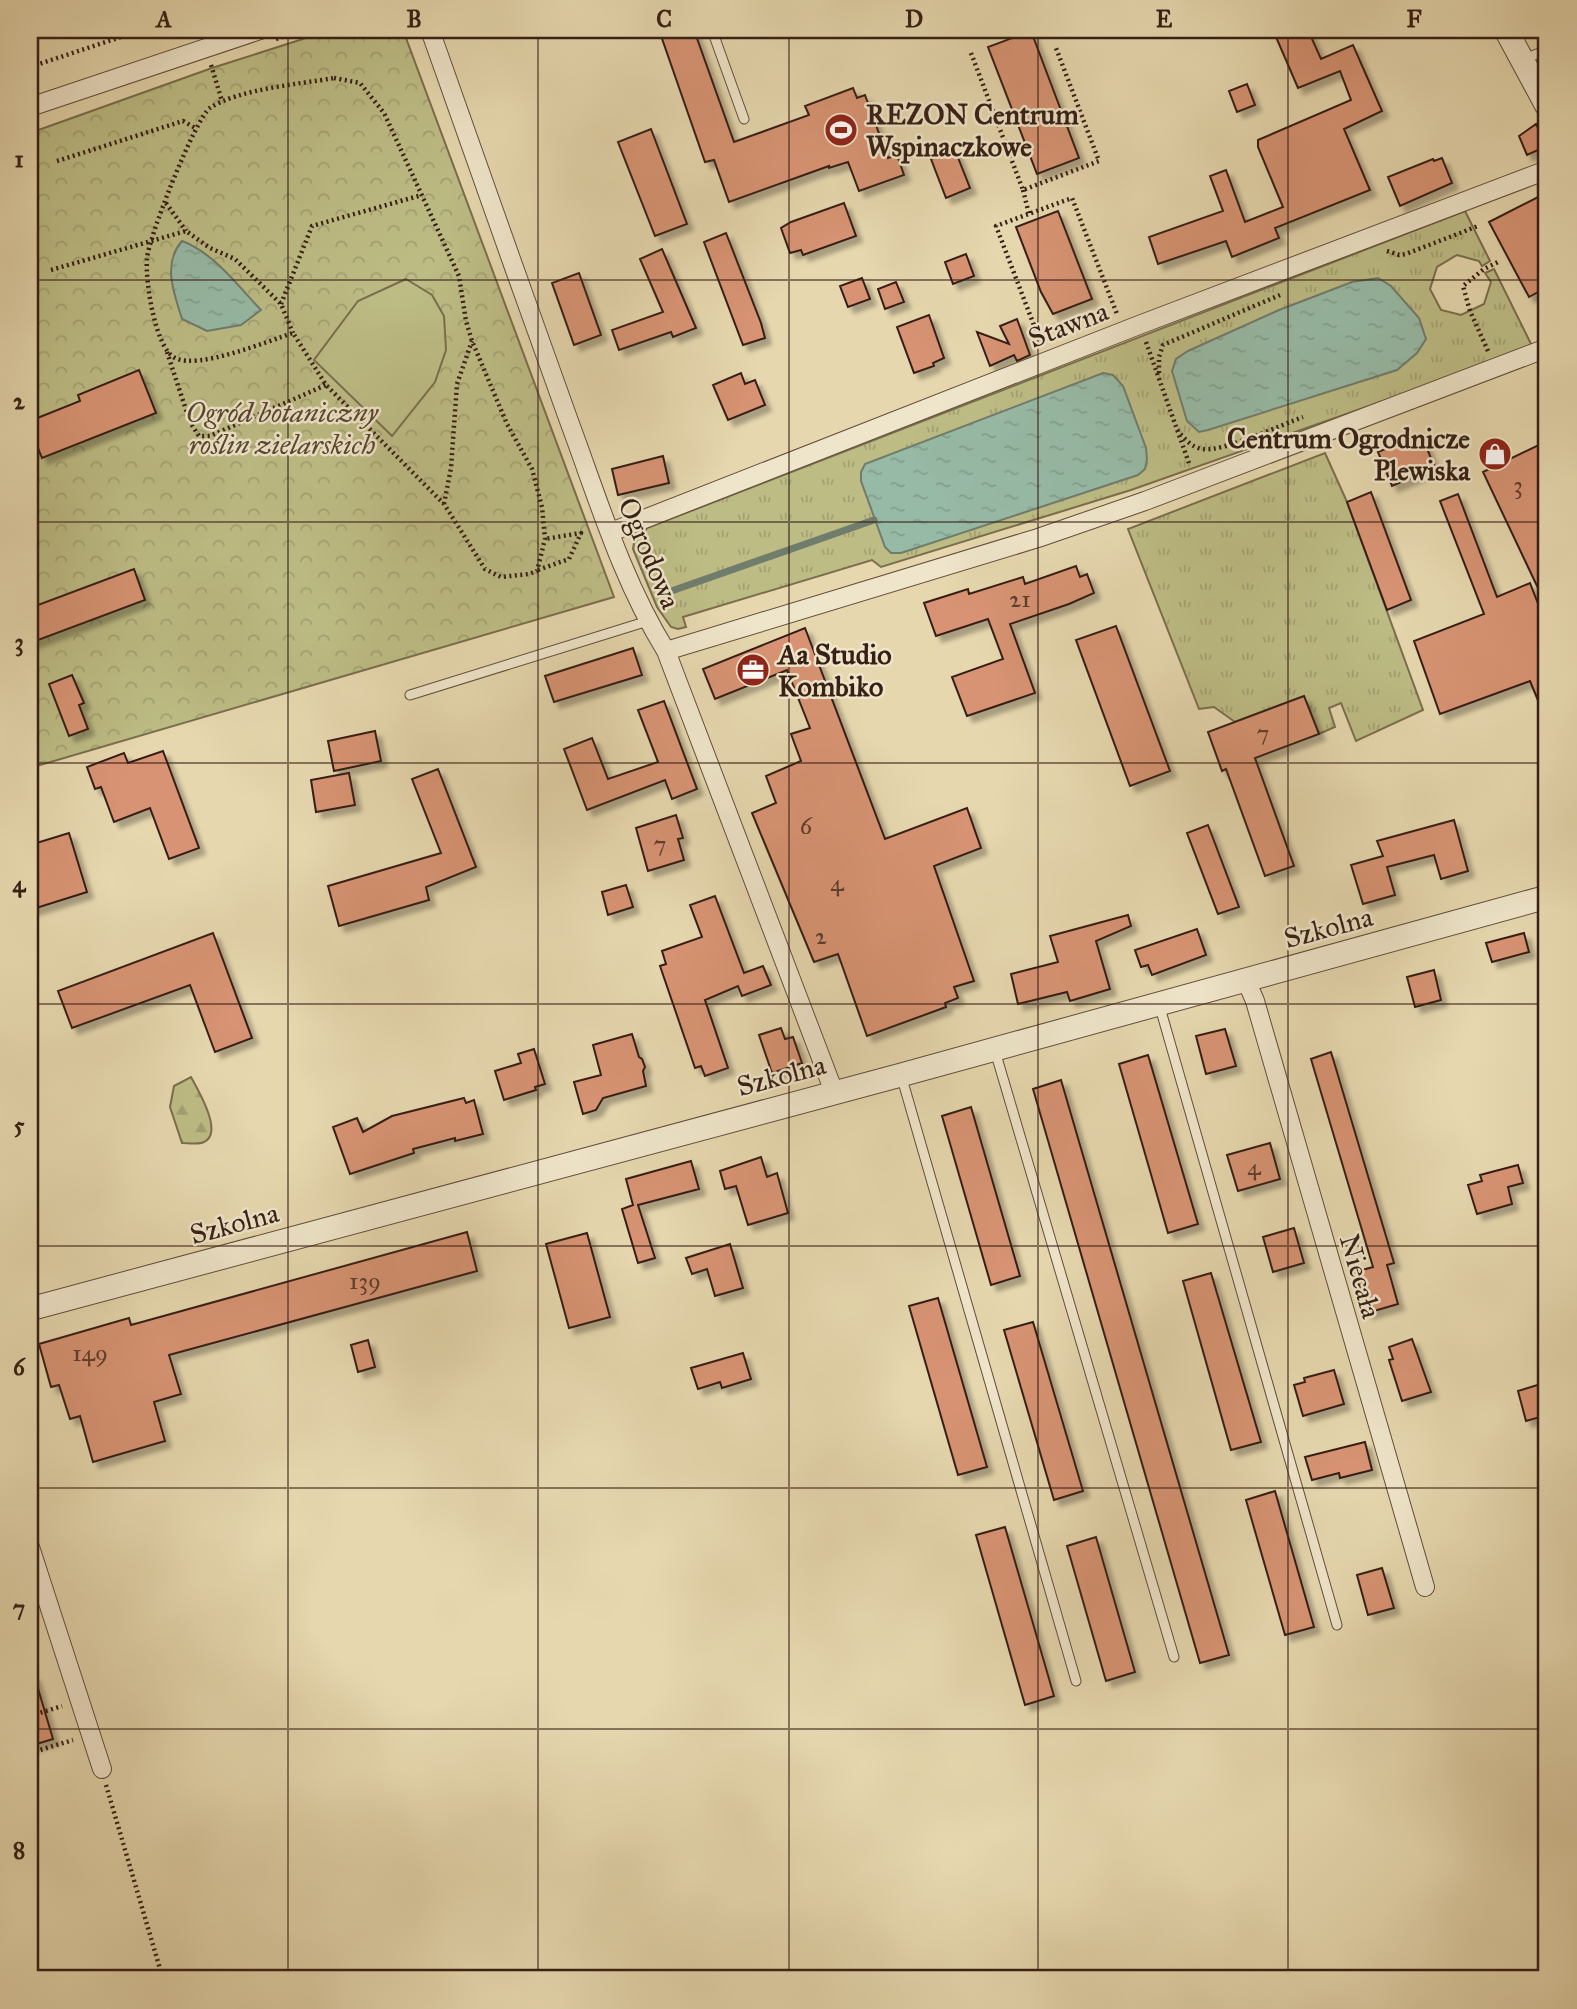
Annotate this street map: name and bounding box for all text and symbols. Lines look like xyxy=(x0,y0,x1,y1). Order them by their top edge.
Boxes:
text: A xyxy=(154,5,172,33)
text: B xyxy=(406,5,422,33)
text: C xyxy=(656,5,672,33)
text: D xyxy=(905,5,923,33)
text: E xyxy=(1156,5,1173,33)
text: F xyxy=(1406,5,1422,33)
place label: REZON Centrum Wspinaczkowe xyxy=(866,97,1079,164)
sports icon: REZON Centrum Wspinaczkowe xyxy=(822,111,860,149)
text: 1 xyxy=(14,145,24,173)
street label: Stawna xyxy=(1023,293,1113,356)
text: 2 xyxy=(13,387,25,415)
park label: Ogród botaniczny roślin zielarskich xyxy=(186,395,380,462)
place label: Centrum Ogrodnicze Plewiska xyxy=(1227,421,1471,488)
shop icon: Centrum Ogrodnicze Plewiska xyxy=(1476,435,1514,473)
house number: 3 xyxy=(1513,470,1523,500)
street label: Ogrodowa xyxy=(610,492,689,614)
house number: 21 xyxy=(1009,584,1031,614)
text: 3 xyxy=(14,628,24,657)
place label: Aa Studio Kombiko xyxy=(776,637,892,704)
office icon: Aa Studio Kombiko xyxy=(734,651,772,689)
house number: 7 xyxy=(1257,718,1269,748)
house number: 6 xyxy=(800,811,813,841)
house number: 7 xyxy=(654,829,666,859)
house number: 4 xyxy=(830,868,844,898)
text: 4 xyxy=(13,870,27,898)
street label: Szkolna xyxy=(1280,899,1377,956)
house number: 2 xyxy=(815,921,827,951)
street label: Szkolna xyxy=(733,1047,830,1104)
text: 5 xyxy=(14,1111,25,1139)
house number: 4 xyxy=(1247,1152,1261,1182)
street label: Szkolna xyxy=(186,1195,283,1252)
street label: Niecała xyxy=(1332,1230,1389,1322)
house number: 139 xyxy=(349,1266,381,1296)
house number: 149 xyxy=(72,1338,108,1368)
text: 6 xyxy=(13,1353,26,1381)
text: 7 xyxy=(13,1594,25,1622)
text: 8 xyxy=(13,1836,25,1864)

